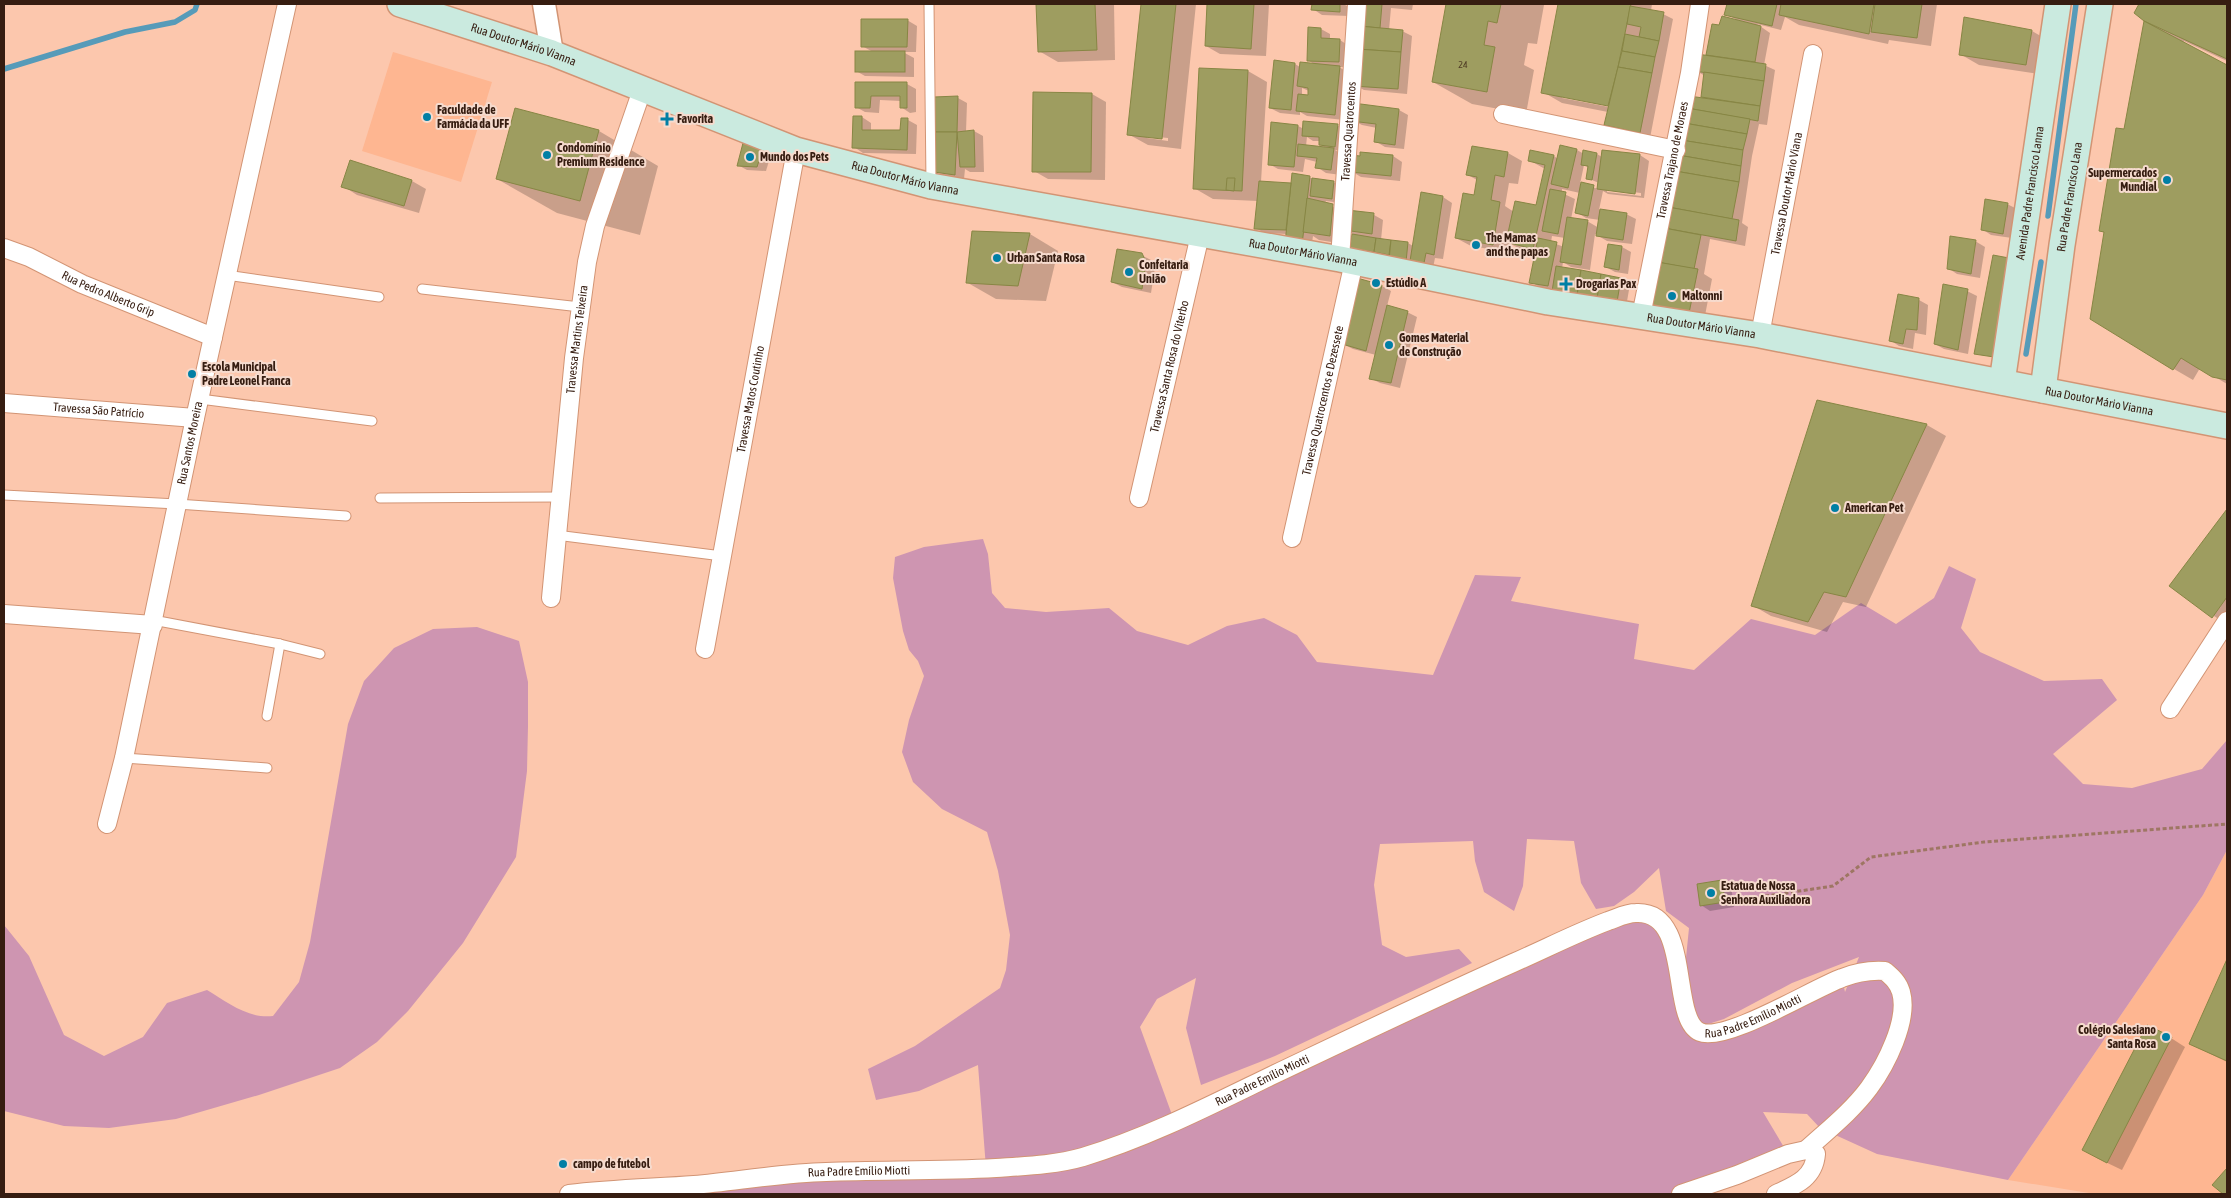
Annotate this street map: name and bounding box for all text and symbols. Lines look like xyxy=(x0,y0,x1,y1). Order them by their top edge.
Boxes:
street label: Rua Doutor Mário Vianna xyxy=(469,20,578,69)
house number: 24 xyxy=(1458,59,1468,70)
street label: Travessa Quatrocentos xyxy=(1338,81,1359,181)
street label: Travessa Trajano de Moraes xyxy=(1654,100,1691,220)
place label: Faculdade de Farmácia da UFF xyxy=(437,103,509,131)
marker: Faculdade de Farmácia da UFF xyxy=(421,111,433,123)
place label: Favorita xyxy=(677,112,713,126)
marker: Favorita xyxy=(661,113,673,125)
street label: Avenida Padre Francisco Lanna xyxy=(2013,125,2047,261)
street label: Travessa Doutor Mário Viana xyxy=(1768,131,1805,256)
place label: Condomínio Premium Residence xyxy=(557,141,645,169)
street label: Rua Padre Francisco Lana xyxy=(2054,141,2085,253)
marker: Condomínio Premium Residence xyxy=(541,149,553,161)
place label: Mundo dos Pets xyxy=(760,150,830,164)
marker: Mundo dos Pets xyxy=(744,151,756,163)
street label: Rua Doutor Mário Vianna xyxy=(850,158,960,198)
place label: Supermercados Mundial xyxy=(2088,166,2158,194)
marker: Supermercados Mundial xyxy=(2161,174,2173,186)
place label: The Mamas and the papas xyxy=(1486,231,1549,259)
street label: Rua Doutor Mário Vianna xyxy=(1248,236,1359,269)
marker: The Mamas and the papas xyxy=(1470,239,1482,251)
place label: Urban Santa Rosa xyxy=(1007,251,1085,265)
marker: Urban Santa Rosa xyxy=(991,252,1003,264)
place label: Confeitaria União xyxy=(1139,258,1189,286)
marker: Confeitaria União xyxy=(1123,266,1135,278)
street label: Rua Pedro Alberto Grip xyxy=(59,268,157,320)
place label: Estúdio A xyxy=(1386,276,1426,290)
marker: Estúdio A xyxy=(1370,277,1382,289)
place label: Drogarias Pax xyxy=(1576,277,1636,291)
marker: Drogarias Pax xyxy=(1560,278,1572,290)
street label: Travessa Martins Teixeira xyxy=(564,284,591,394)
place label: Maltonni xyxy=(1682,289,1722,303)
marker: Maltonni xyxy=(1666,290,1678,302)
street label: Travessa Santa Rosa do Viterbo xyxy=(1147,299,1192,434)
street label: Rua Doutor Mário Vianna xyxy=(1646,310,1757,341)
street label: Travessa Quatrocentos e Dezessete xyxy=(1299,324,1346,477)
place label: Gomes Material de Construção xyxy=(1399,331,1469,359)
marker: Gomes Material de Construção xyxy=(1383,339,1395,351)
street label: Travessa Matos Coutinho xyxy=(734,344,767,454)
place label: Escola Municipal Padre Leonel Franca xyxy=(202,360,291,388)
marker: Escola Municipal Padre Leonel Franca xyxy=(186,368,198,380)
street label: Rua Doutor Mário Vianna xyxy=(2044,384,2155,419)
street label: Travessa São Patrício xyxy=(53,400,145,421)
street label: Rua Santos Moreira xyxy=(174,400,205,486)
place label: American Pet xyxy=(1844,501,1904,515)
marker: American Pet xyxy=(1829,502,1841,514)
place label: Estatua de Nossa Senhora Auxiliadora xyxy=(1721,879,1811,907)
marker: Estatua de Nossa Senhora Auxiliadora xyxy=(1705,887,1717,899)
street label: Rua Padre Emílio Miotti xyxy=(1705,992,1804,1040)
place label: Colégio Salesiano Santa Rosa xyxy=(2078,1023,2156,1051)
marker: Colégio Salesiano Santa Rosa xyxy=(2160,1031,2172,1043)
street label: Rua Padre Emílio Miotti xyxy=(1213,1052,1311,1109)
place label: campo de futebol xyxy=(573,1157,651,1171)
marker: campo de futebol xyxy=(557,1158,569,1170)
street label: Rua Padre Emílio Miotti xyxy=(807,1163,910,1180)

